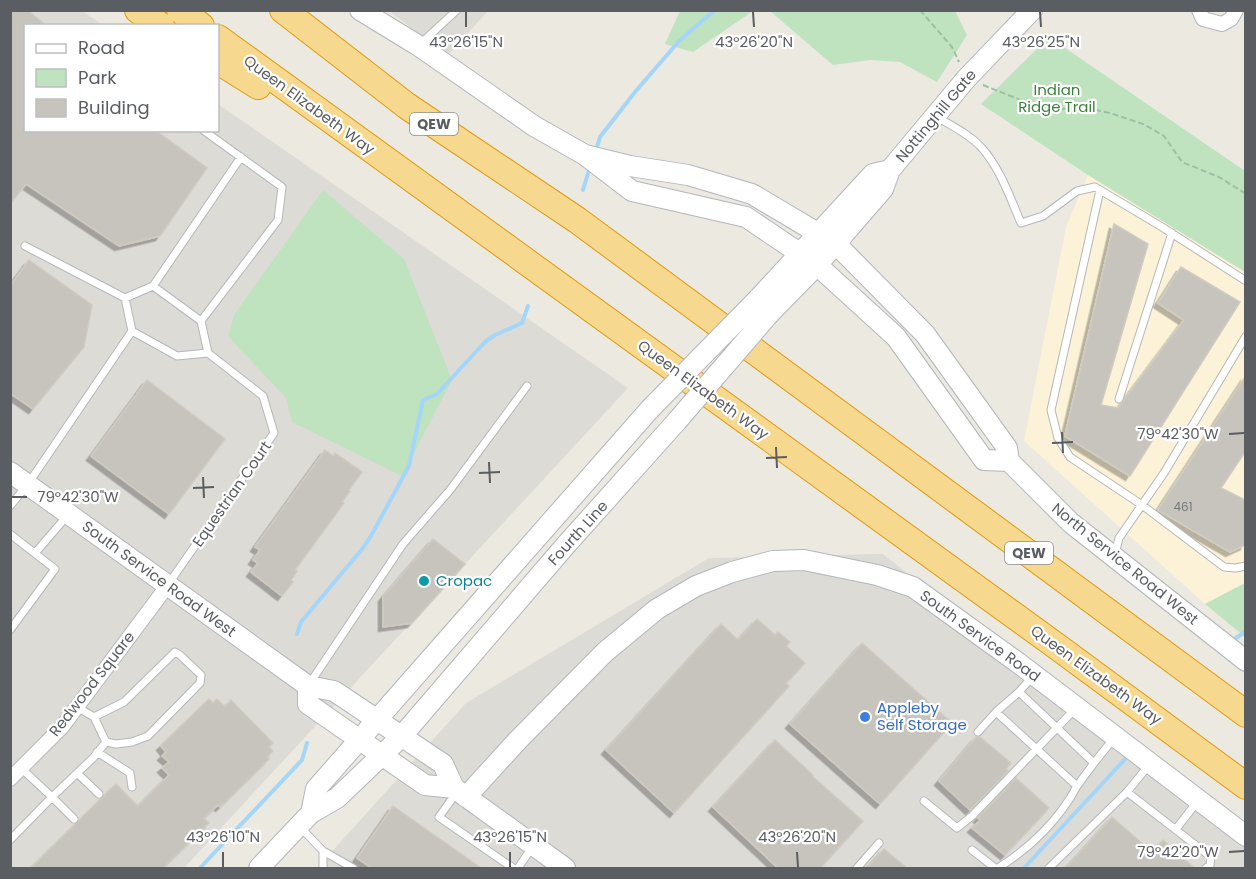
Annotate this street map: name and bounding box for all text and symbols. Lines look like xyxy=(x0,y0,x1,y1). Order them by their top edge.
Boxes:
legend xyxy=(24,24,219,132)
text: 43°26'15"N xyxy=(429,31,503,52)
text: 43°26'20"N xyxy=(715,31,793,52)
text: 43°26'25"N xyxy=(1002,31,1080,52)
text: Road xyxy=(78,35,125,60)
street label: Queen Elizabeth Way xyxy=(239,50,380,160)
text: Park xyxy=(78,65,117,90)
street label: Nottinghill Gate xyxy=(890,65,981,167)
park label: Indian Ridge Trail xyxy=(1018,79,1096,117)
text: Building xyxy=(78,95,150,120)
road number: QEW xyxy=(410,113,458,135)
street label: Queen Elizabeth Way xyxy=(633,335,774,445)
text: 79°42'30"W xyxy=(1137,423,1219,444)
street label: Equestrian Court xyxy=(187,437,276,551)
text: 79°42'30"W xyxy=(37,486,119,507)
street label: Fourth Line xyxy=(543,496,612,570)
street label: North Service Road West xyxy=(1047,498,1203,629)
house number: 461 xyxy=(1173,498,1193,515)
street label: South Service Road West xyxy=(78,516,241,642)
road number: QEW xyxy=(1005,542,1053,564)
place label: Cropac xyxy=(436,570,492,591)
marker: Cropac xyxy=(417,574,431,588)
street label: South Service Road xyxy=(916,585,1045,686)
street label: Queen Elizabeth Way xyxy=(1026,620,1167,730)
street label: Redwood Square xyxy=(44,627,139,741)
place label: Appleby Self Storage xyxy=(877,697,967,735)
marker: Appleby Self Storage xyxy=(858,710,872,724)
text: 43°26'10"N xyxy=(186,826,260,847)
text: 43°26'15"N xyxy=(473,826,547,847)
text: 43°26'20"N xyxy=(758,826,836,847)
text: 79°42'20"W xyxy=(1137,841,1219,862)

